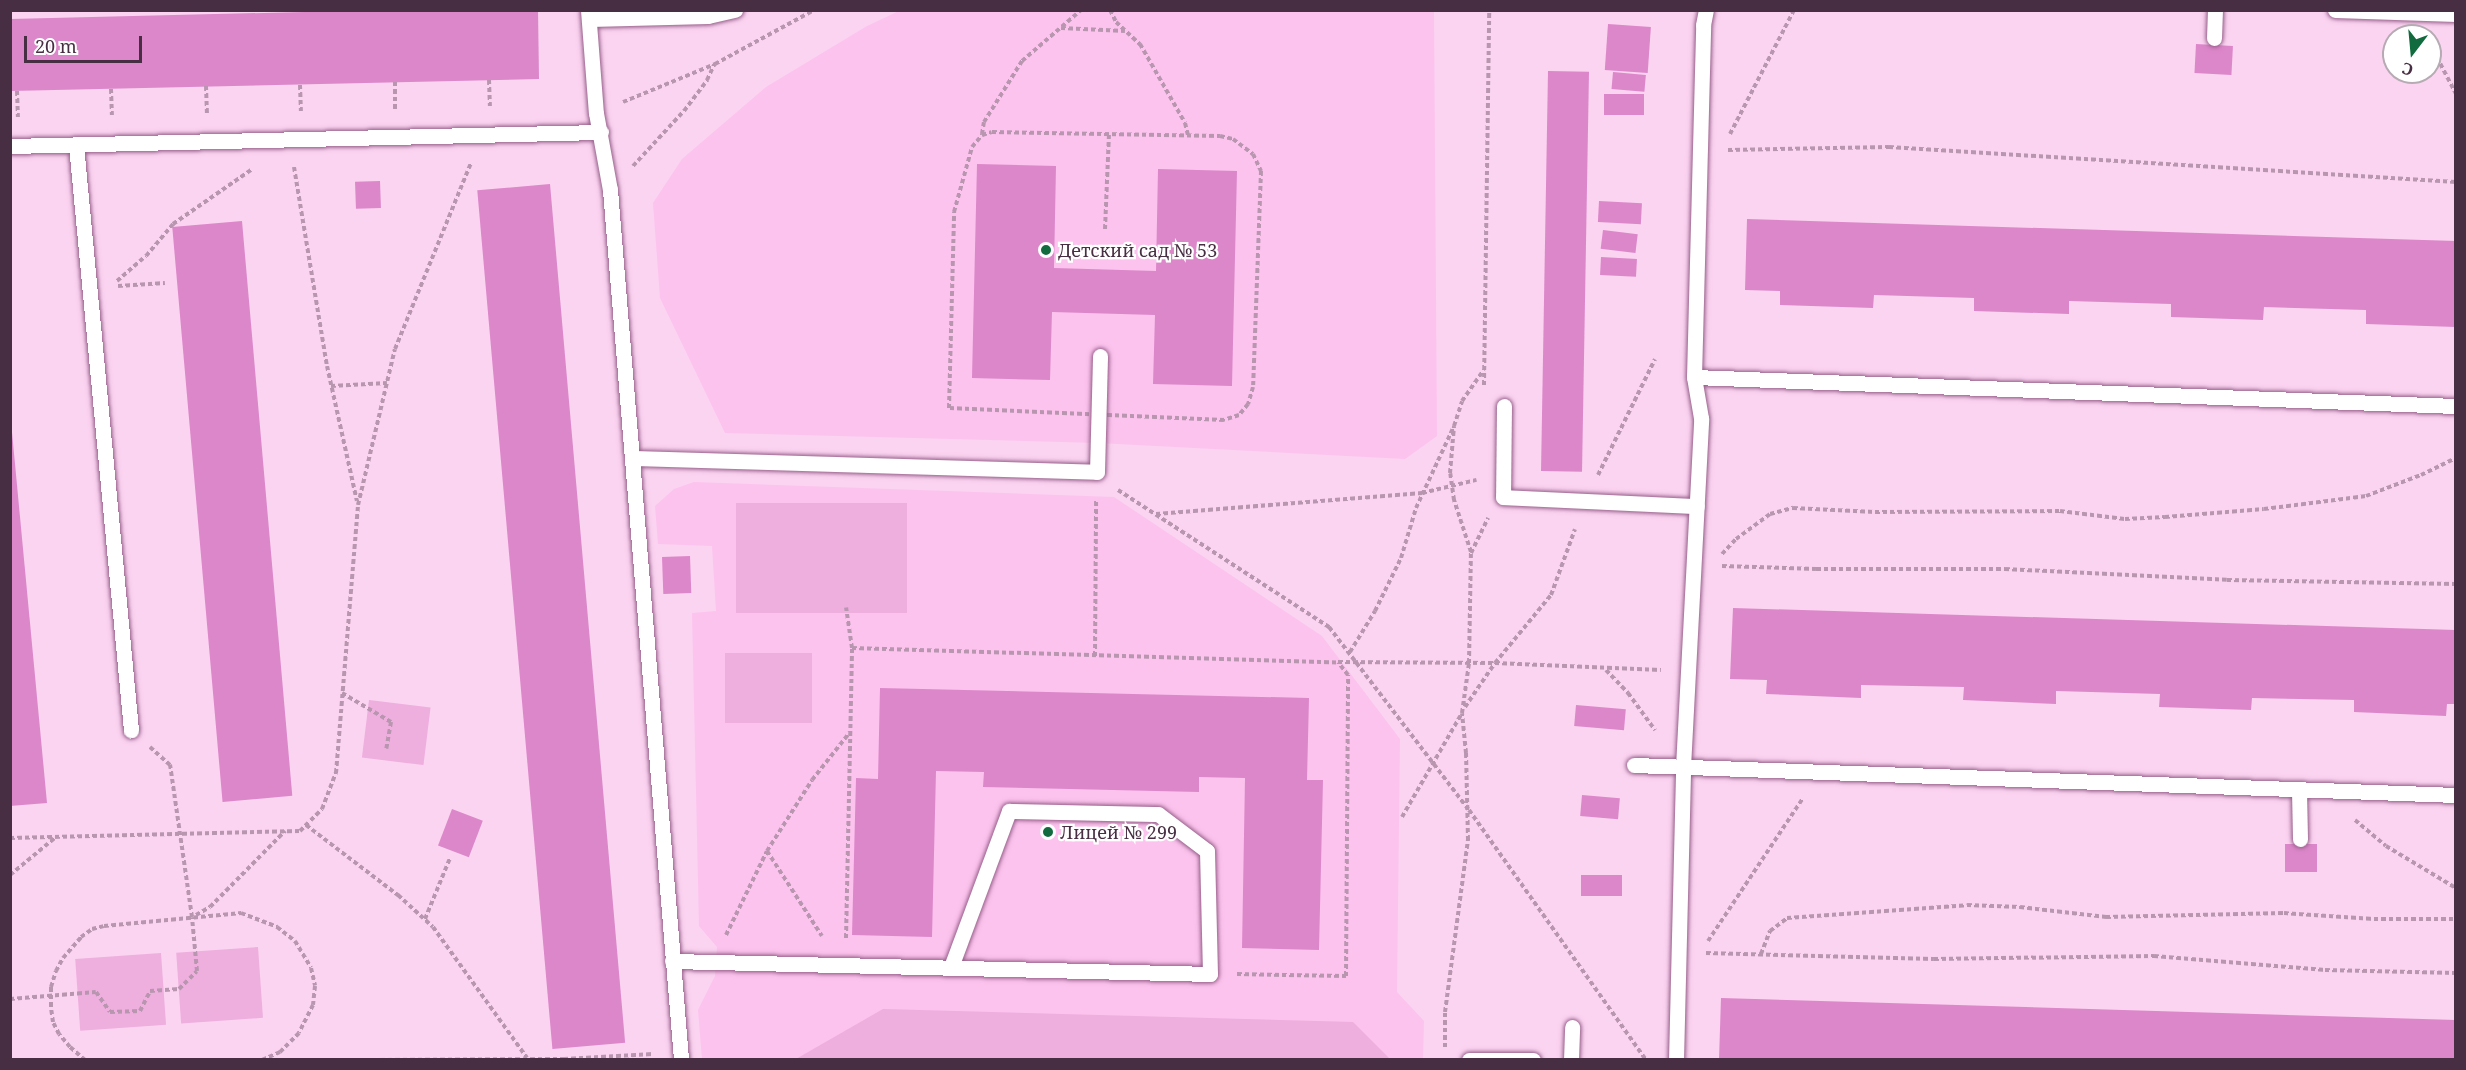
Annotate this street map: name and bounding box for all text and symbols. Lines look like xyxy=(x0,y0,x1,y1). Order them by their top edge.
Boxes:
scale bar xyxy=(27,24,146,62)
north arrow xyxy=(2382,24,2442,84)
text: 20 m xyxy=(35,34,77,58)
text: С xyxy=(2399,57,2416,81)
place label: Детский сад № 53 xyxy=(1058,239,1217,261)
marker: Детский сад № 53 xyxy=(1039,243,1053,257)
place label: Лицей № 299 xyxy=(1060,821,1177,843)
marker: Лицей № 299 xyxy=(1041,825,1055,839)

